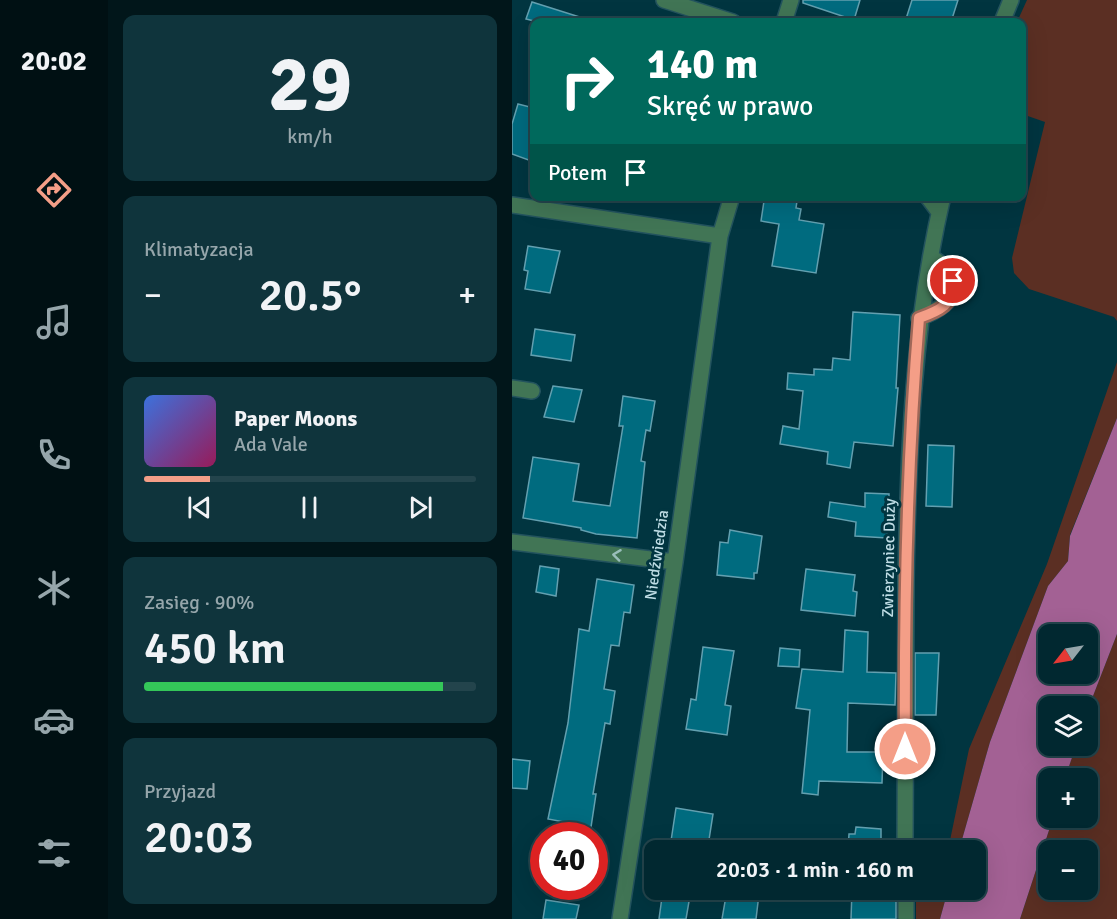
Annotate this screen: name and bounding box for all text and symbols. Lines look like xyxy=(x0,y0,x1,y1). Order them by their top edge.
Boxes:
text: 29 xyxy=(268,37,352,133)
text: 140 m xyxy=(647,39,758,90)
icon: right xyxy=(548,42,626,120)
text: 20:02 xyxy=(21,45,87,78)
text: Skręć w prawo xyxy=(647,90,813,123)
text: km/h xyxy=(287,124,333,149)
icon: arrive xyxy=(619,156,652,189)
text: Potem xyxy=(548,159,607,186)
icon: directions xyxy=(33,169,75,211)
text: Klimatyzacja xyxy=(144,237,254,262)
pin xyxy=(927,255,978,306)
icon: arrive xyxy=(936,264,969,297)
text: 20.5° xyxy=(259,268,361,323)
text: − xyxy=(144,275,162,316)
text: + xyxy=(458,275,476,316)
icon: music xyxy=(33,301,75,343)
text: Paper Moons xyxy=(234,405,357,432)
text: Ada Vale xyxy=(234,432,308,457)
icon: phone xyxy=(33,434,75,476)
icon: previous xyxy=(183,491,216,524)
icon: pause xyxy=(293,491,326,524)
icon: next xyxy=(404,491,437,524)
street label: Zwierzyniec Duży xyxy=(878,498,900,618)
street label: Niedźwiedzia xyxy=(641,509,673,601)
one-way arrow xyxy=(612,550,621,562)
icon: climate xyxy=(33,567,75,609)
text: Zasięg · 90% xyxy=(144,590,254,615)
text: 450 km xyxy=(144,621,286,676)
north arrow xyxy=(1038,624,1098,684)
map controls xyxy=(1038,624,1098,900)
button: layers xyxy=(1038,696,1098,756)
icon: car xyxy=(33,699,75,741)
position arrow xyxy=(873,717,937,781)
button: + xyxy=(1038,768,1098,828)
text: Przyjazd xyxy=(144,779,216,804)
text: 20:03 xyxy=(144,810,254,865)
speed limit sign: 40 xyxy=(530,822,608,900)
icon: filters xyxy=(33,832,75,874)
button: − xyxy=(1038,840,1098,900)
text: 20:03 · 1 min · 160 m xyxy=(716,856,914,883)

